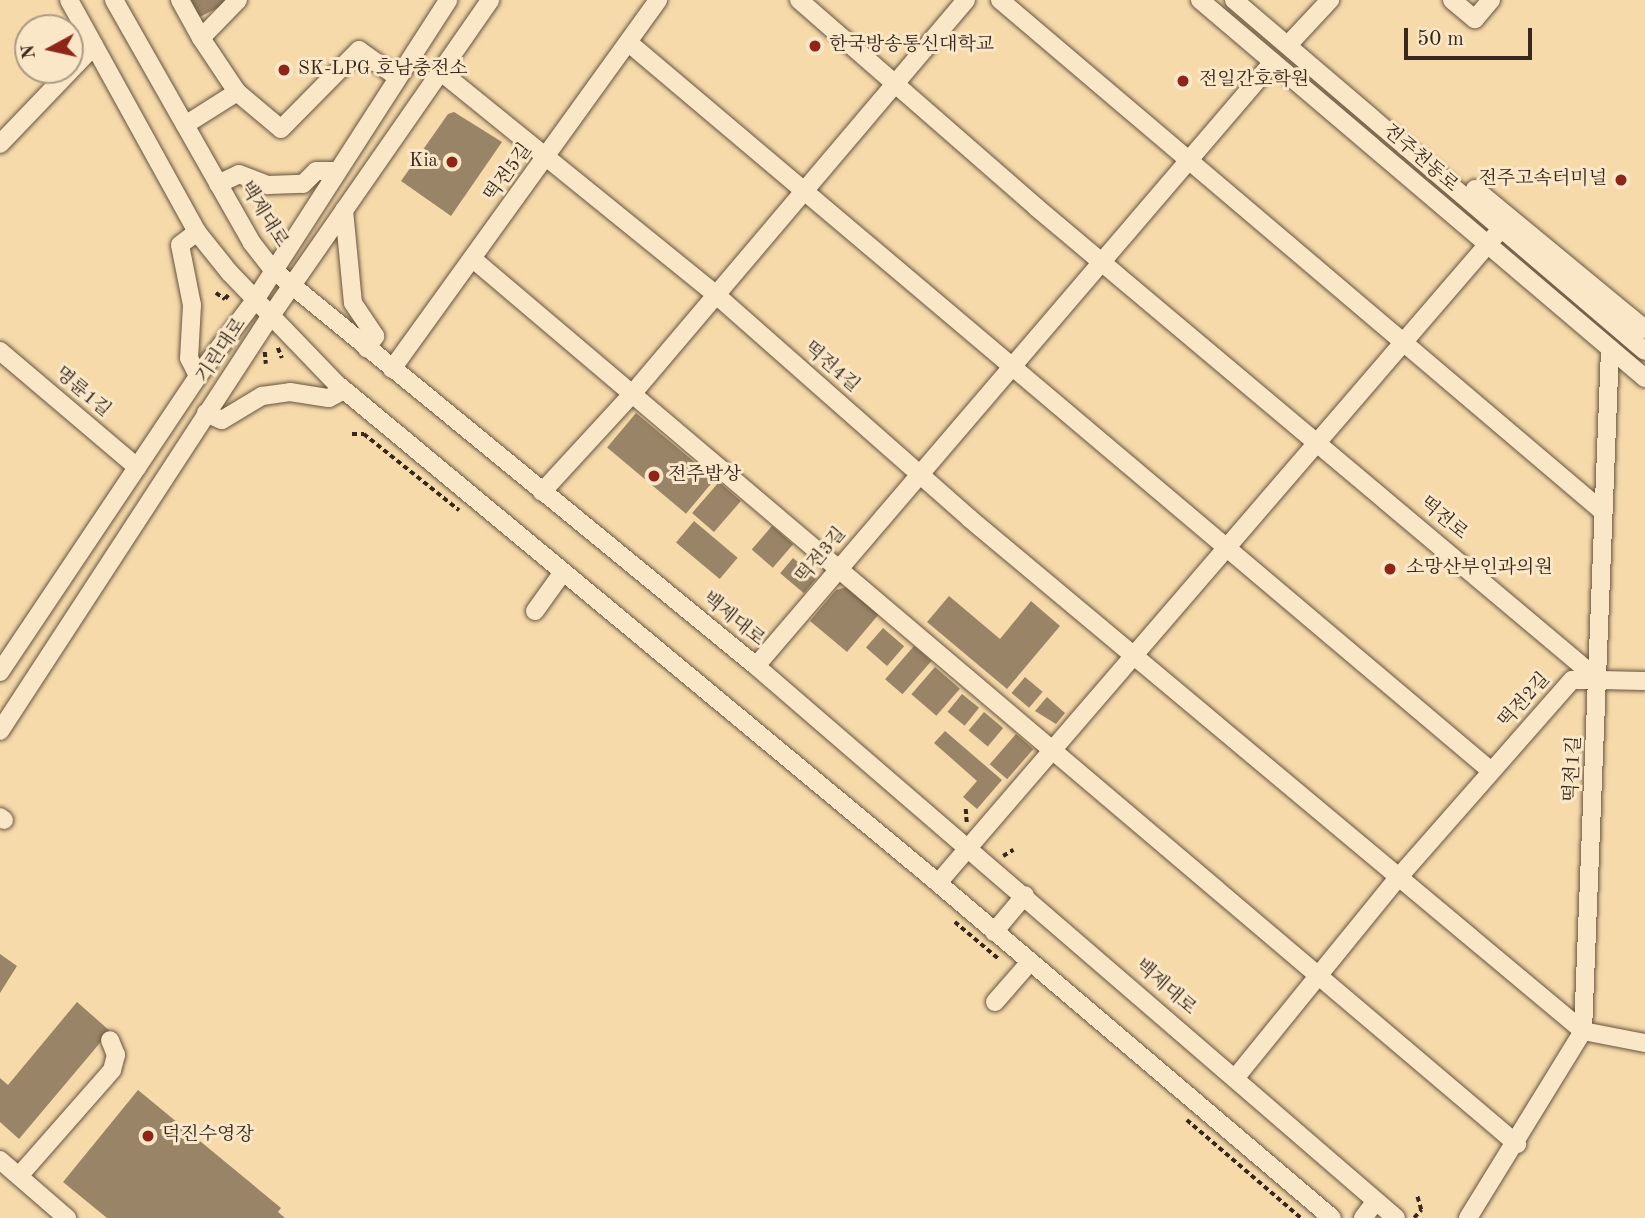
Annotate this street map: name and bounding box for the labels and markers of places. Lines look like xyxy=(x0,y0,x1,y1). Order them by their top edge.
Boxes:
place label: 한국방송통신대학교 xyxy=(829,35,994,57)
marker: 한국방송통신대학교 xyxy=(807,38,823,54)
place label: SK-LPG 호남충전소 xyxy=(298,59,468,81)
marker: SK-LPG 호남충전소 xyxy=(276,62,292,78)
place label: 전일간호학원 xyxy=(1199,70,1309,92)
marker: 전일간호학원 xyxy=(1173,71,1193,91)
place label: Kia xyxy=(409,151,438,173)
marker: Kia xyxy=(444,154,460,170)
place label: 전주고속터미널 xyxy=(1479,169,1607,191)
marker: 전주고속터미널 xyxy=(1613,172,1629,188)
place label: 전주밥상 xyxy=(668,465,741,487)
marker: 전주밥상 xyxy=(646,468,662,484)
place label: 소망산부인과의원 xyxy=(1406,558,1553,580)
marker: 소망산부인과의원 xyxy=(1380,559,1400,579)
place label: 덕진수영장 xyxy=(162,1125,254,1147)
marker: 덕진수영장 xyxy=(140,1128,156,1144)

